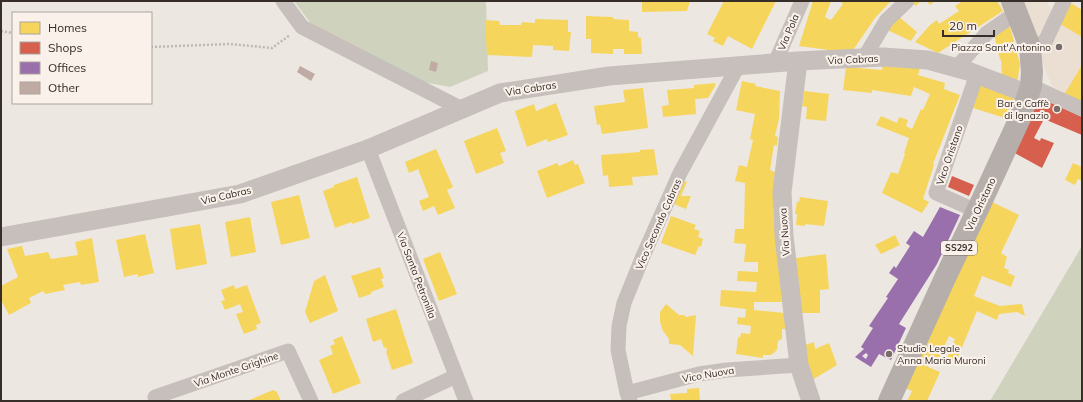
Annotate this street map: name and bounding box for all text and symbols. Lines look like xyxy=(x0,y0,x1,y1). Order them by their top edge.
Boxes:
legend xyxy=(12,12,152,104)
street label: Via Pola xyxy=(775,12,802,52)
scale bar xyxy=(943,12,994,38)
text: 20 m xyxy=(949,18,977,33)
text: Homes xyxy=(48,20,87,35)
text: Shops xyxy=(48,40,83,55)
place label: Piazza Sant'Antonino xyxy=(951,41,1051,54)
marker: Piazza Sant'Antonino xyxy=(1054,42,1064,52)
street label: Via Cabras xyxy=(827,52,879,67)
text: Offices xyxy=(48,60,86,75)
street label: Via Cabras xyxy=(505,78,557,99)
text: Other xyxy=(48,80,80,95)
place label: Bar e Caffè di Ignazio xyxy=(997,97,1049,122)
marker: Bar e Caffè di Ignazio xyxy=(1052,104,1062,114)
street label: Vico Oristano xyxy=(933,123,966,187)
street label: Via Oristano xyxy=(962,175,999,233)
street label: Vico Secondo Cabras xyxy=(633,177,684,272)
street label: Via Cabras xyxy=(200,183,253,208)
street label: Via Nuova xyxy=(776,208,793,256)
street label: Via Santa Petronilla xyxy=(394,230,439,320)
road number: SS292 xyxy=(941,241,977,255)
place label: Studio Legale Anna Maria Muroni xyxy=(897,342,986,367)
street label: Via Monte Grighine xyxy=(192,349,280,390)
marker: Studio Legale Anna Maria Muroni xyxy=(884,349,894,359)
street label: Vico Nuova xyxy=(681,364,735,385)

